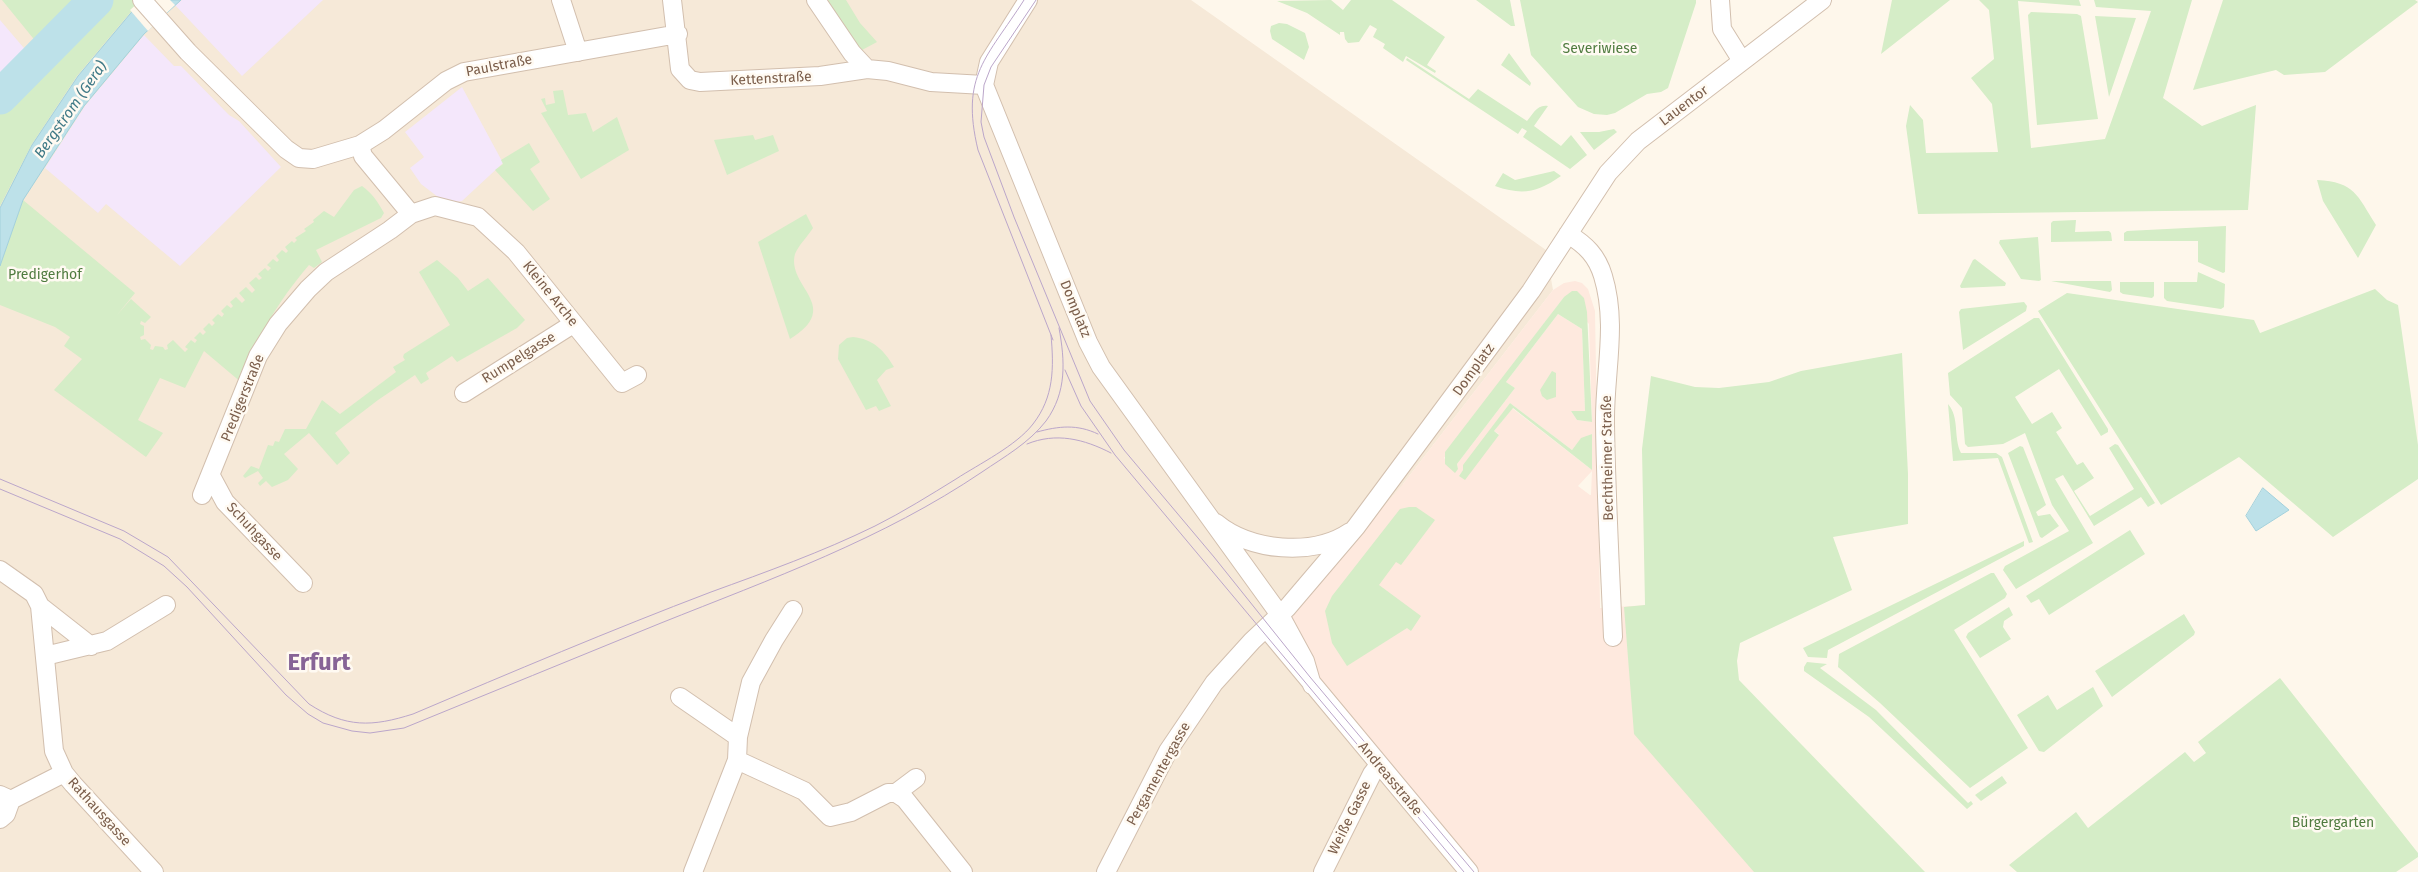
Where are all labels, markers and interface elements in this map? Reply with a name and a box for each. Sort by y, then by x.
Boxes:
park label: Severiwiese [1563,41,1637,57]
street label: Paulstraße [464,51,534,81]
water label: Bergstrom (Gera) [31,58,111,162]
street label: Kettenstraße [730,68,812,90]
street label: Lauentor [1656,82,1712,130]
street label: Kleine Arche [519,258,581,330]
park label: Predigerhof [8,267,82,283]
street label: Domplatz [1056,278,1094,340]
street label: Rumpelgasse [479,329,559,387]
street label: Domplatz [1449,341,1499,399]
street label: Predigerstraße [218,352,268,444]
street label: Bechtheimer Straße [1599,395,1617,521]
street label: Schuhgasse [223,499,285,565]
district label: Erfurt [287,649,351,677]
street label: Pergamentergasse [1124,719,1194,829]
street label: Andreasstraße [1354,739,1426,819]
street label: Rathausgasse [64,774,134,850]
street label: Weiße Gasse [1325,779,1375,857]
park label: Bürgergarten [2292,815,2374,831]

